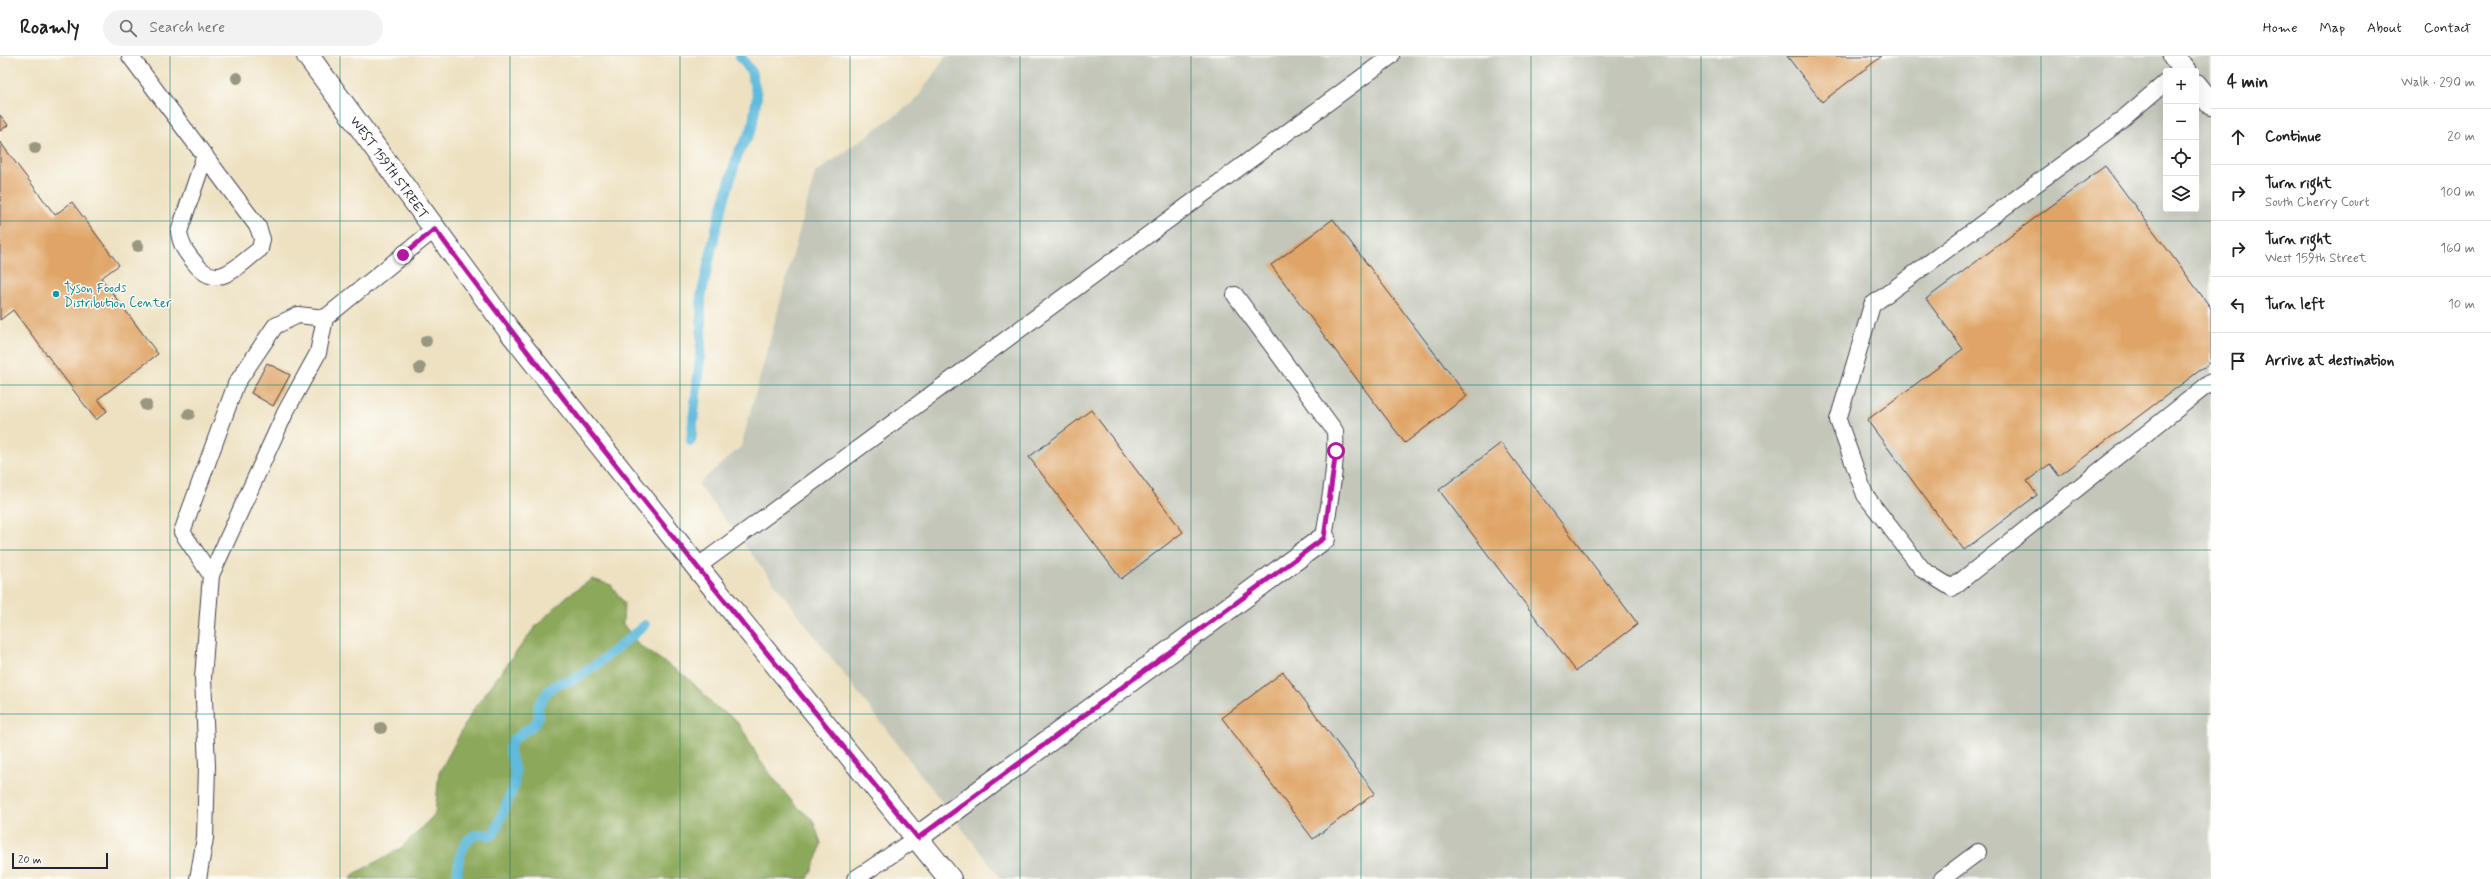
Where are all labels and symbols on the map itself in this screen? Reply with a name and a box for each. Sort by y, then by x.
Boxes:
street label: WEST 159TH STREET [346,113,432,223]
route end [394,246,412,264]
place label: Tyson Foods Distribution Center [64,280,172,312]
marker: Tyson Foods Distribution Center [51,289,61,299]
route start [1327,442,1345,460]
scale bar [12,851,108,870]

